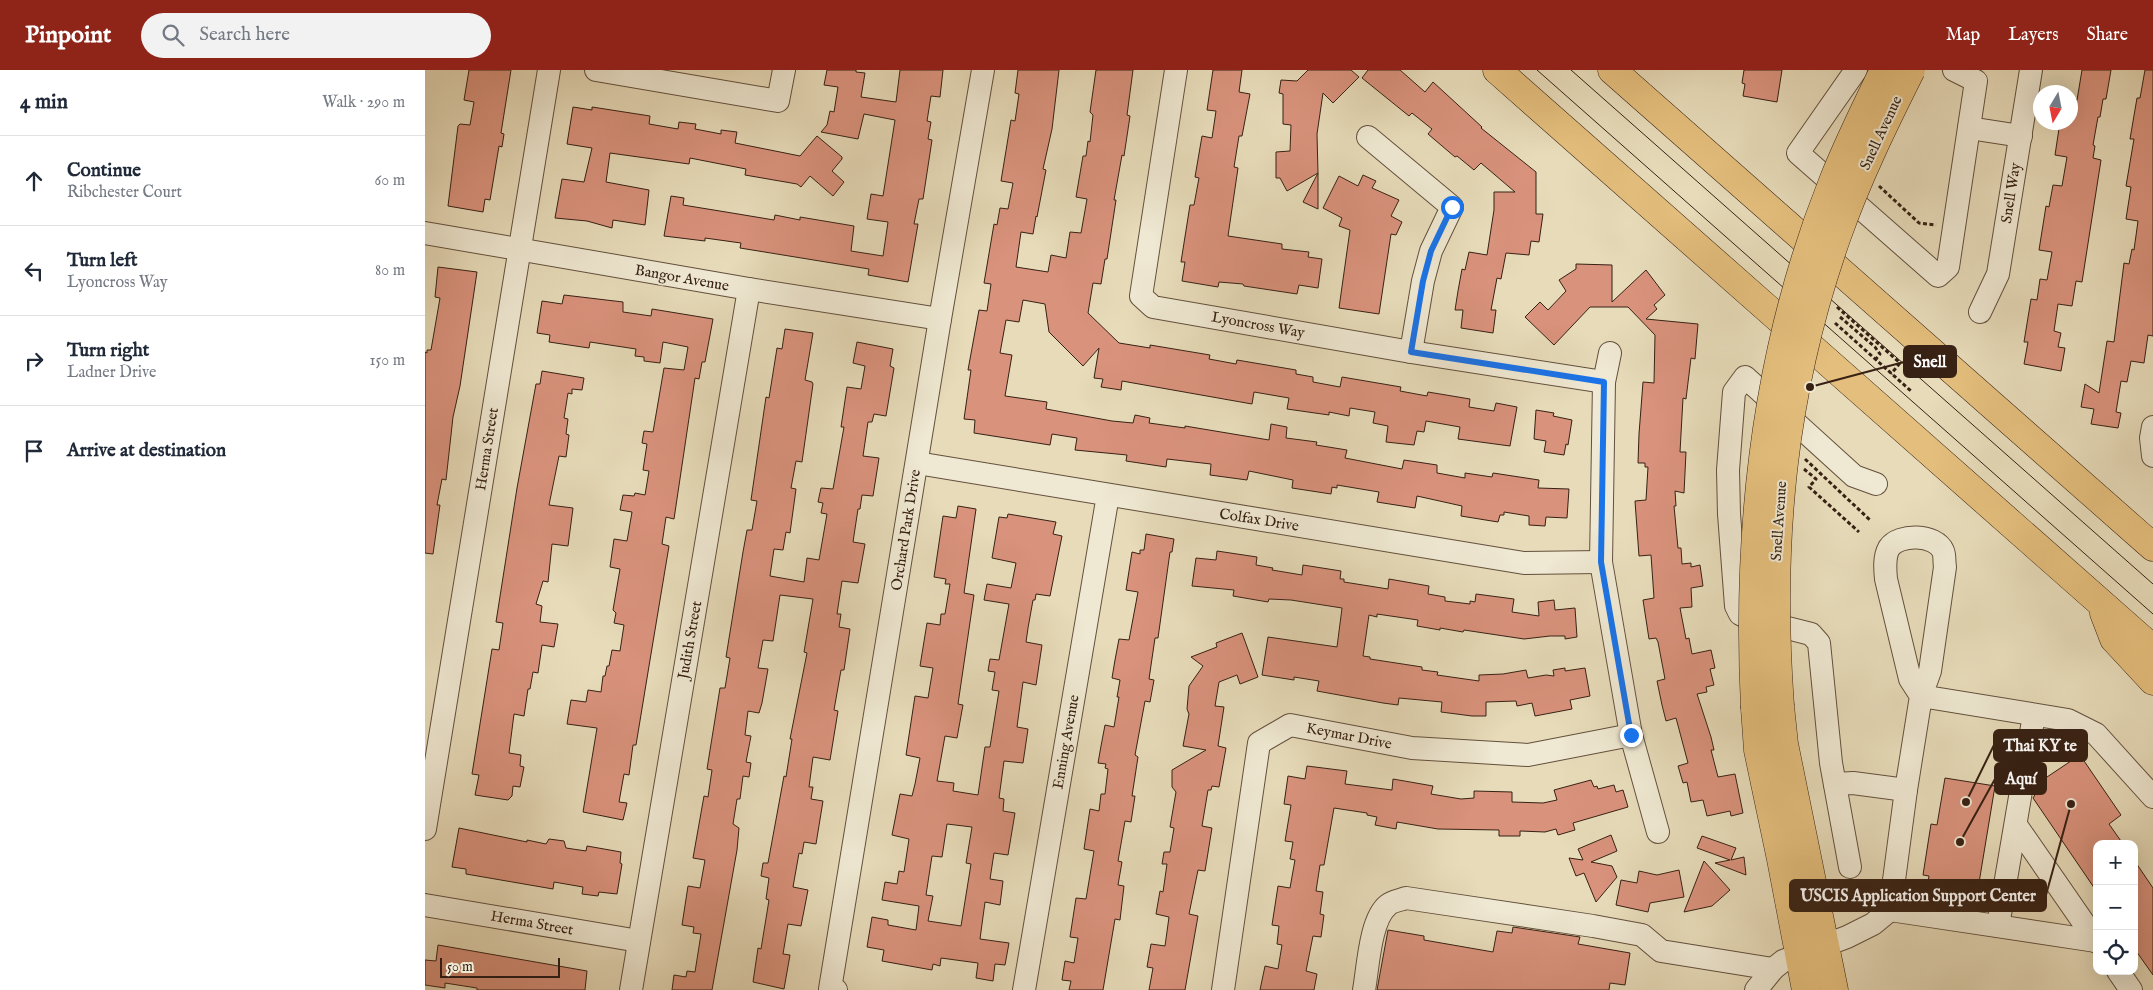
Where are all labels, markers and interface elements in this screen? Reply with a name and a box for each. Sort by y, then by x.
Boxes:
search box [141,13,491,58]
text: Pinpoint [25,20,111,51]
icon: search [159,21,187,49]
text: Search here [199,23,290,47]
text: Map [1946,24,1980,47]
text: Layers [2008,24,2059,47]
text: Share [2087,24,2128,47]
north arrow [2033,85,2078,130]
text: 4 min [20,89,68,116]
text: Walk · 290 m [322,93,405,113]
street label: Snell Avenue [1856,93,1907,173]
text: Continue [67,159,141,183]
street label: Snell Way [1997,161,2025,225]
icon: ahead [20,167,48,195]
text: 60 m [375,171,405,191]
text: Ribchester Court [67,183,182,203]
route start [1441,196,1464,219]
text: Turn left [67,249,138,273]
icon: left [20,257,48,285]
street label: Bangor Avenue [633,260,731,296]
text: 80 m [375,261,405,281]
text: Lyoncross Way [67,273,168,293]
street label: Lyoncross Way [1210,307,1307,343]
text: Turn right [67,339,149,363]
callout: Snell [1904,346,1956,377]
icon: right [20,347,48,375]
text: 150 m [370,351,405,371]
text: Snell [1914,353,1947,373]
text: Ladner Drive [67,363,156,383]
street label: Herma Street [471,406,503,492]
icon: arrive [20,437,48,465]
text: Arrive at destination [67,439,226,463]
street label: Orchard Park Drive [887,468,925,592]
street label: Snell Avenue [1767,480,1791,562]
street label: Colfax Drive [1218,504,1300,536]
street label: Judith Street [673,599,706,683]
street label: Enning Avenue [1048,693,1084,791]
street label: Keymar Drive [1305,718,1394,754]
route end [1620,724,1643,747]
callout: Thai KY te [1994,730,2087,761]
text: Thai KY te [2002,737,2077,757]
callout: Aquí [1995,763,2046,794]
text: Aquí [2004,770,2038,790]
map controls [2093,840,2138,975]
button: + [2093,840,2138,885]
callout: USCIS Application Support Center [1790,880,2046,911]
button: − [2093,885,2138,930]
text: USCIS Application Support Center [1799,887,2036,907]
street label: Herma Street [489,906,575,940]
button: locate [2093,930,2138,975]
scale bar [440,955,560,978]
text: 50 m [447,958,473,976]

